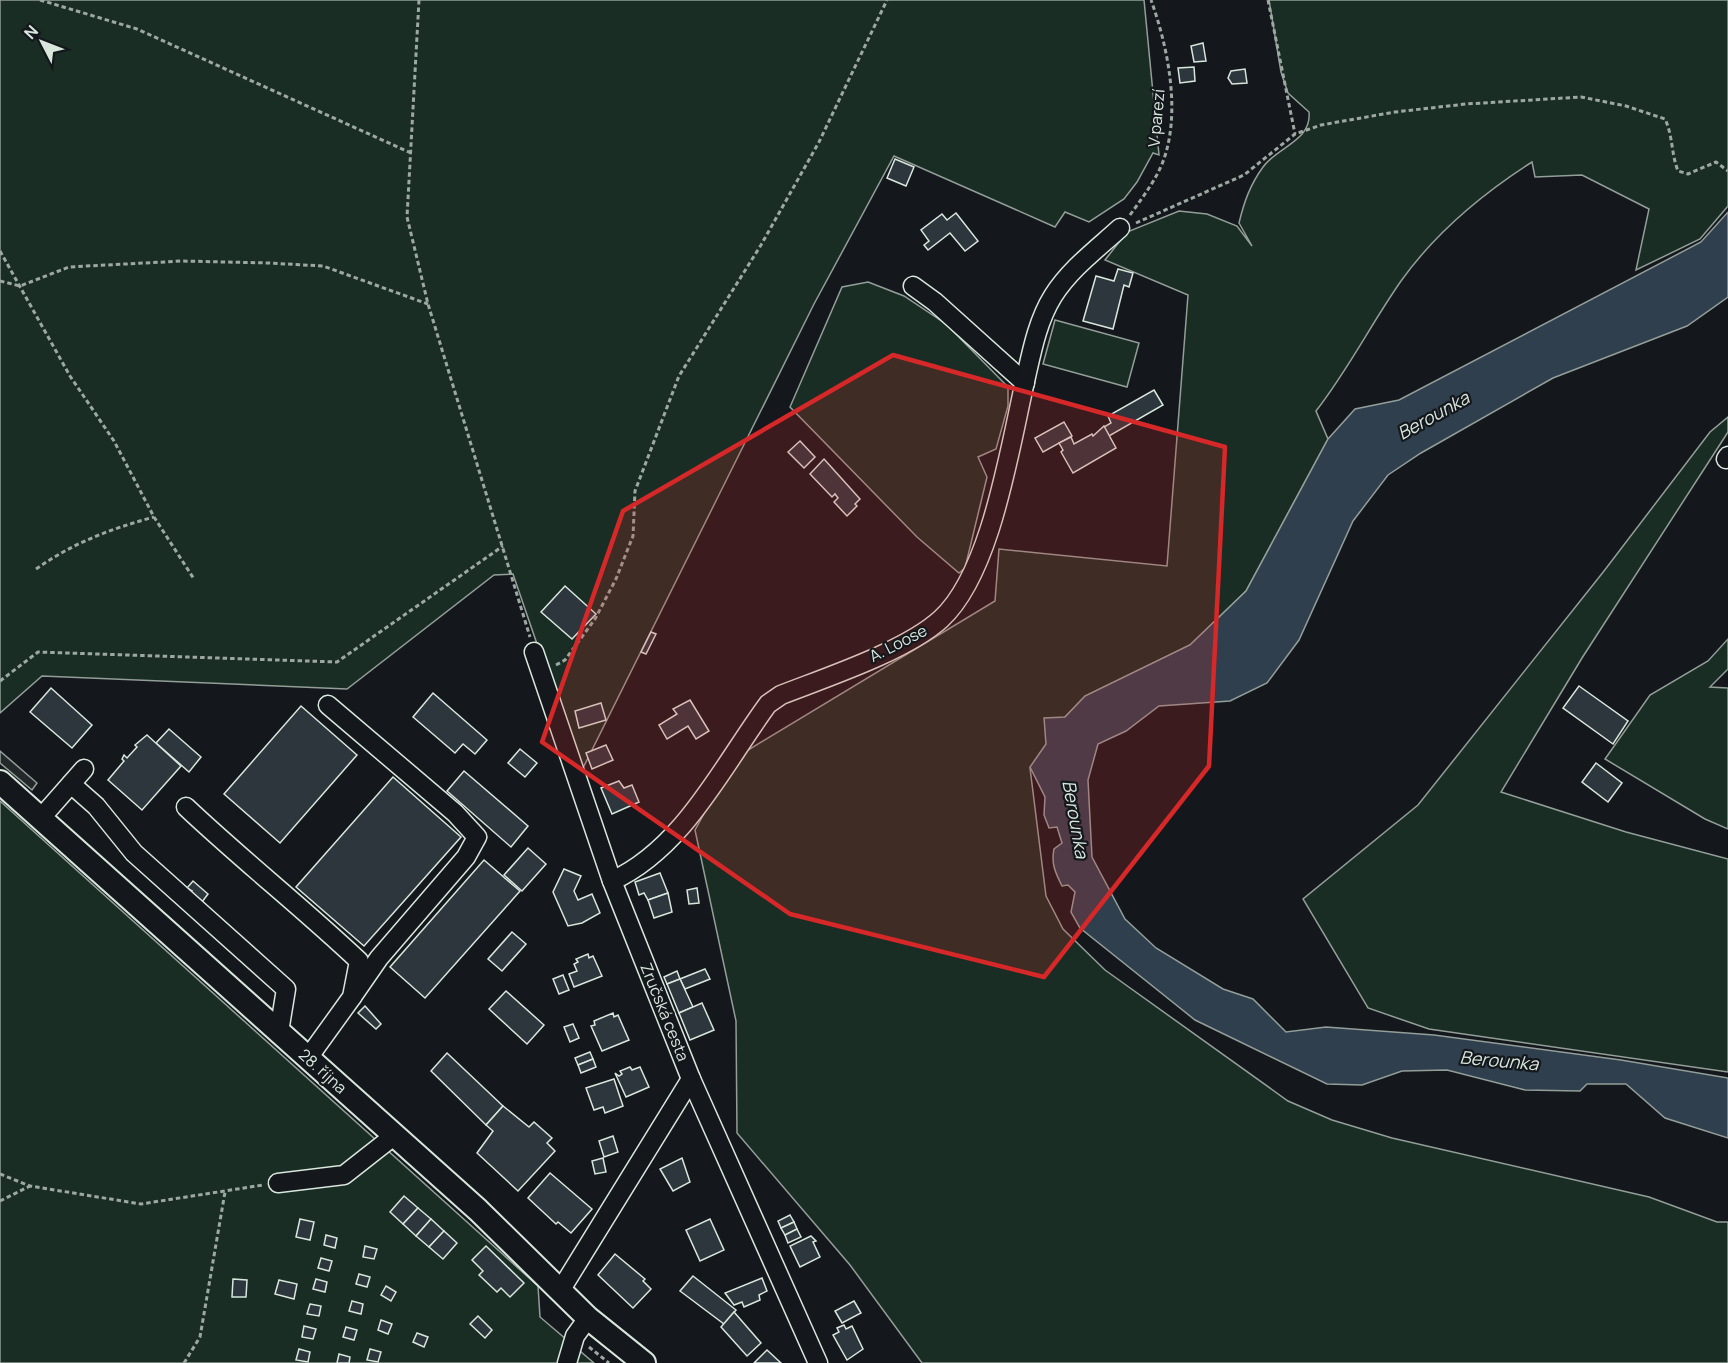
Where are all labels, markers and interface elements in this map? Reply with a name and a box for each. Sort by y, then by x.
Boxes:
north arrow [12,12,72,72]
text: N [19,20,43,44]
street label: V parezí [1142,88,1170,148]
water label: Berounka [1393,385,1474,445]
street label: A. Loose [865,619,931,667]
water label: Berounka [1057,778,1095,861]
street label: Zručská cesta [635,960,695,1064]
street label: 28. října [294,1044,352,1098]
water label: Berounka [1459,1045,1540,1075]

